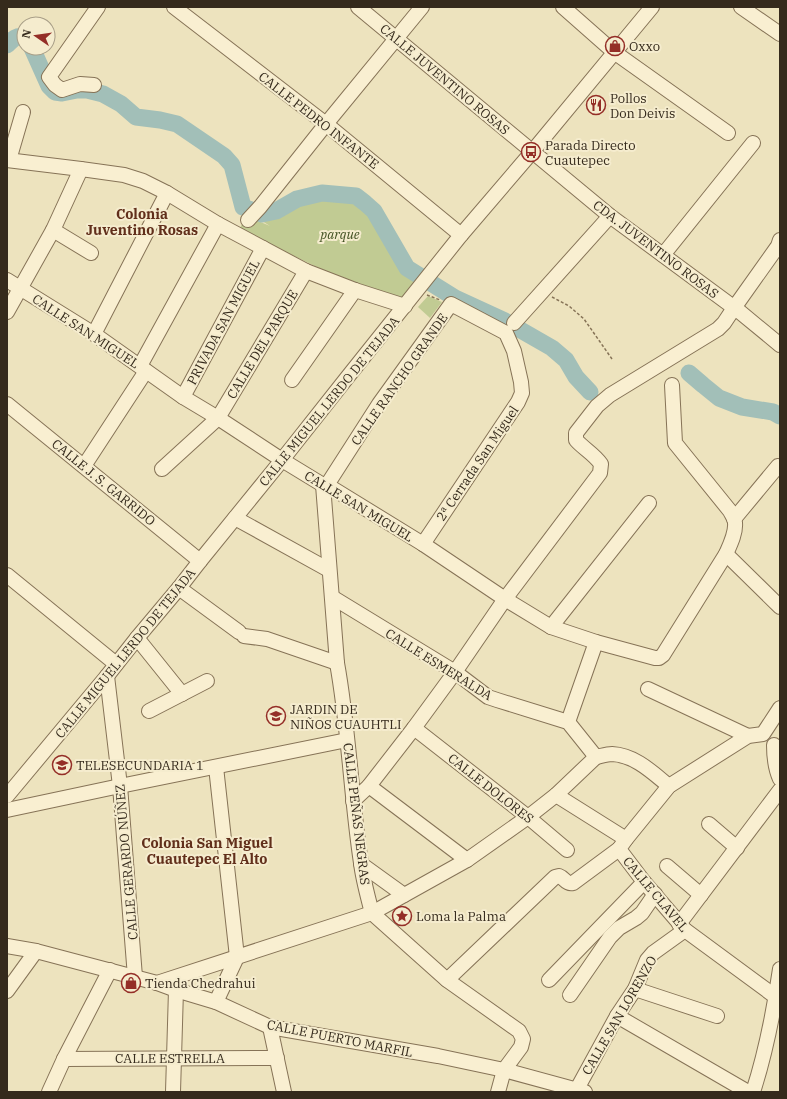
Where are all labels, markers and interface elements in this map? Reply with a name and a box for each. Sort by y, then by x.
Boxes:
north arrow [16,16,56,56]
street label: CALLE JUVENTINO ROSAS [376,20,513,139]
text: N [18,28,34,40]
shop icon: Oxxo [604,35,626,57]
place label: Oxxo [629,38,660,55]
street label: CALLE PEDRO INFANTE [255,68,382,173]
place label: Pollos Don Deivis [610,90,675,122]
restaurant icon: Pollos Don Deivis [585,94,607,116]
place label: Parada Directo Cuautepec [545,137,636,169]
bus stop icon: Parada Directo Cuautepec [520,141,542,163]
street label: CDA. JUVENTINO ROSAS [590,197,722,302]
district label: Colonia Juventino Rosas [86,205,198,239]
park label: parque [318,226,360,243]
street label: PRIVADA SAN MIGUEL [183,256,264,388]
street label: CALLE DEL PARQUE [223,287,302,402]
street label: CALLE SAN MIGUEL [29,290,143,373]
street label: CALLE RANCHO GRANDE [347,310,452,449]
street label: CALLE MIGUEL LERDO DE TEJADA [255,313,403,490]
street label: 2ª Cerrada San Miguel [433,402,522,524]
street label: CALLE J. S. GARRIDO [48,435,159,529]
street label: CALLE SAN MIGUEL [301,467,417,546]
street label: CALLE MIGUEL LERDO DE TEJADA [51,565,199,742]
street label: CALLE ESMERALDA [382,625,495,704]
place label: JARDIN DE NIÑOS CUAUHTLI [290,701,401,733]
school or university icon: JARDIN DE NIÑOS CUAUHTLI [265,705,287,727]
street label: CALLE PEÑAS NEGRAS [339,742,374,886]
street label: CALLE DOLORES [444,750,537,827]
school or university icon: TELESECUNDARIA 1 [51,754,73,776]
place label: TELESECUNDARIA 1 [76,757,204,774]
street label: CALLE GERARDO NÚÑEZ [111,783,142,941]
district label: Colonia San Miguel Cuautepec El Alto [141,834,273,868]
street label: CALLE CLAVEL [619,853,692,936]
place icon: Loma la Palma [391,905,413,927]
place label: Loma la Palma [416,908,506,925]
street label: CALLE SAN LORENZO [578,953,661,1078]
shop icon: Tienda Chedrahui [120,972,142,994]
place label: Tienda Chedrahui [145,975,256,992]
street label: CALLE PUERTO MARFIL [265,1016,415,1061]
street label: CALLE ESTRELLA [115,1050,225,1067]

